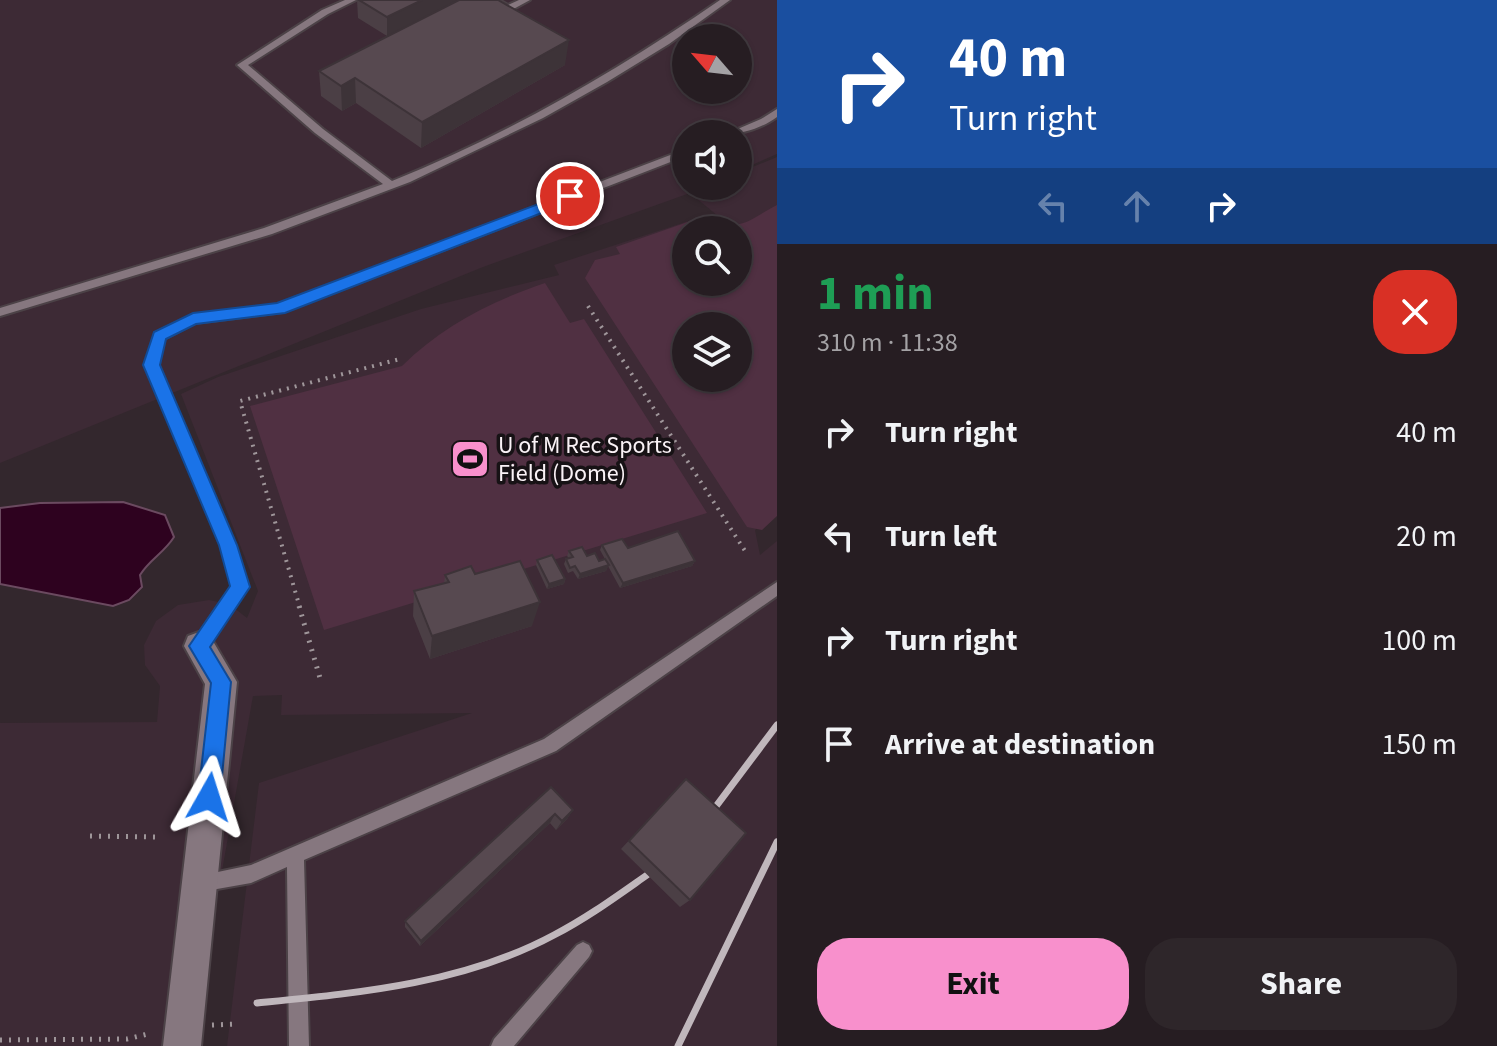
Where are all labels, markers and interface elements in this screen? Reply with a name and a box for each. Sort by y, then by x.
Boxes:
text: 40 m [949,19,1067,98]
north arrow [672,24,752,104]
map controls [672,24,752,392]
icon: right [817,32,921,136]
text: Turn right [949,93,1097,144]
button: sound [672,120,752,200]
pin [536,162,604,230]
icon: arrive [548,174,592,218]
icon: left [1031,184,1075,228]
icon: ahead [1115,184,1159,228]
icon: right [1199,184,1243,228]
button: search [672,216,752,296]
text: 1 min [817,260,934,328]
button: close [1373,270,1457,354]
button: layers [672,312,752,392]
text: 310 m · 11:38 [817,324,958,361]
icon: right [817,410,861,454]
text: Turn right [885,411,1017,454]
text: 40 m [1396,411,1457,454]
place label: U of M Rec Sports Field (Dome) [498,428,672,491]
sports icon: U of M Rec Sports Field (Dome) [449,438,491,480]
icon: left [817,514,861,558]
text: Turn left [885,515,997,558]
text: 20 m [1396,515,1457,558]
icon: right [817,618,861,662]
text: Turn right [885,619,1017,662]
text: 100 m [1381,619,1457,662]
icon: arrive [817,722,861,766]
text: Arrive at destination [885,723,1155,766]
text: 150 m [1381,723,1457,766]
position arrow [167,755,251,839]
button: Exit [817,938,1129,1030]
button: Share [1145,938,1457,1030]

